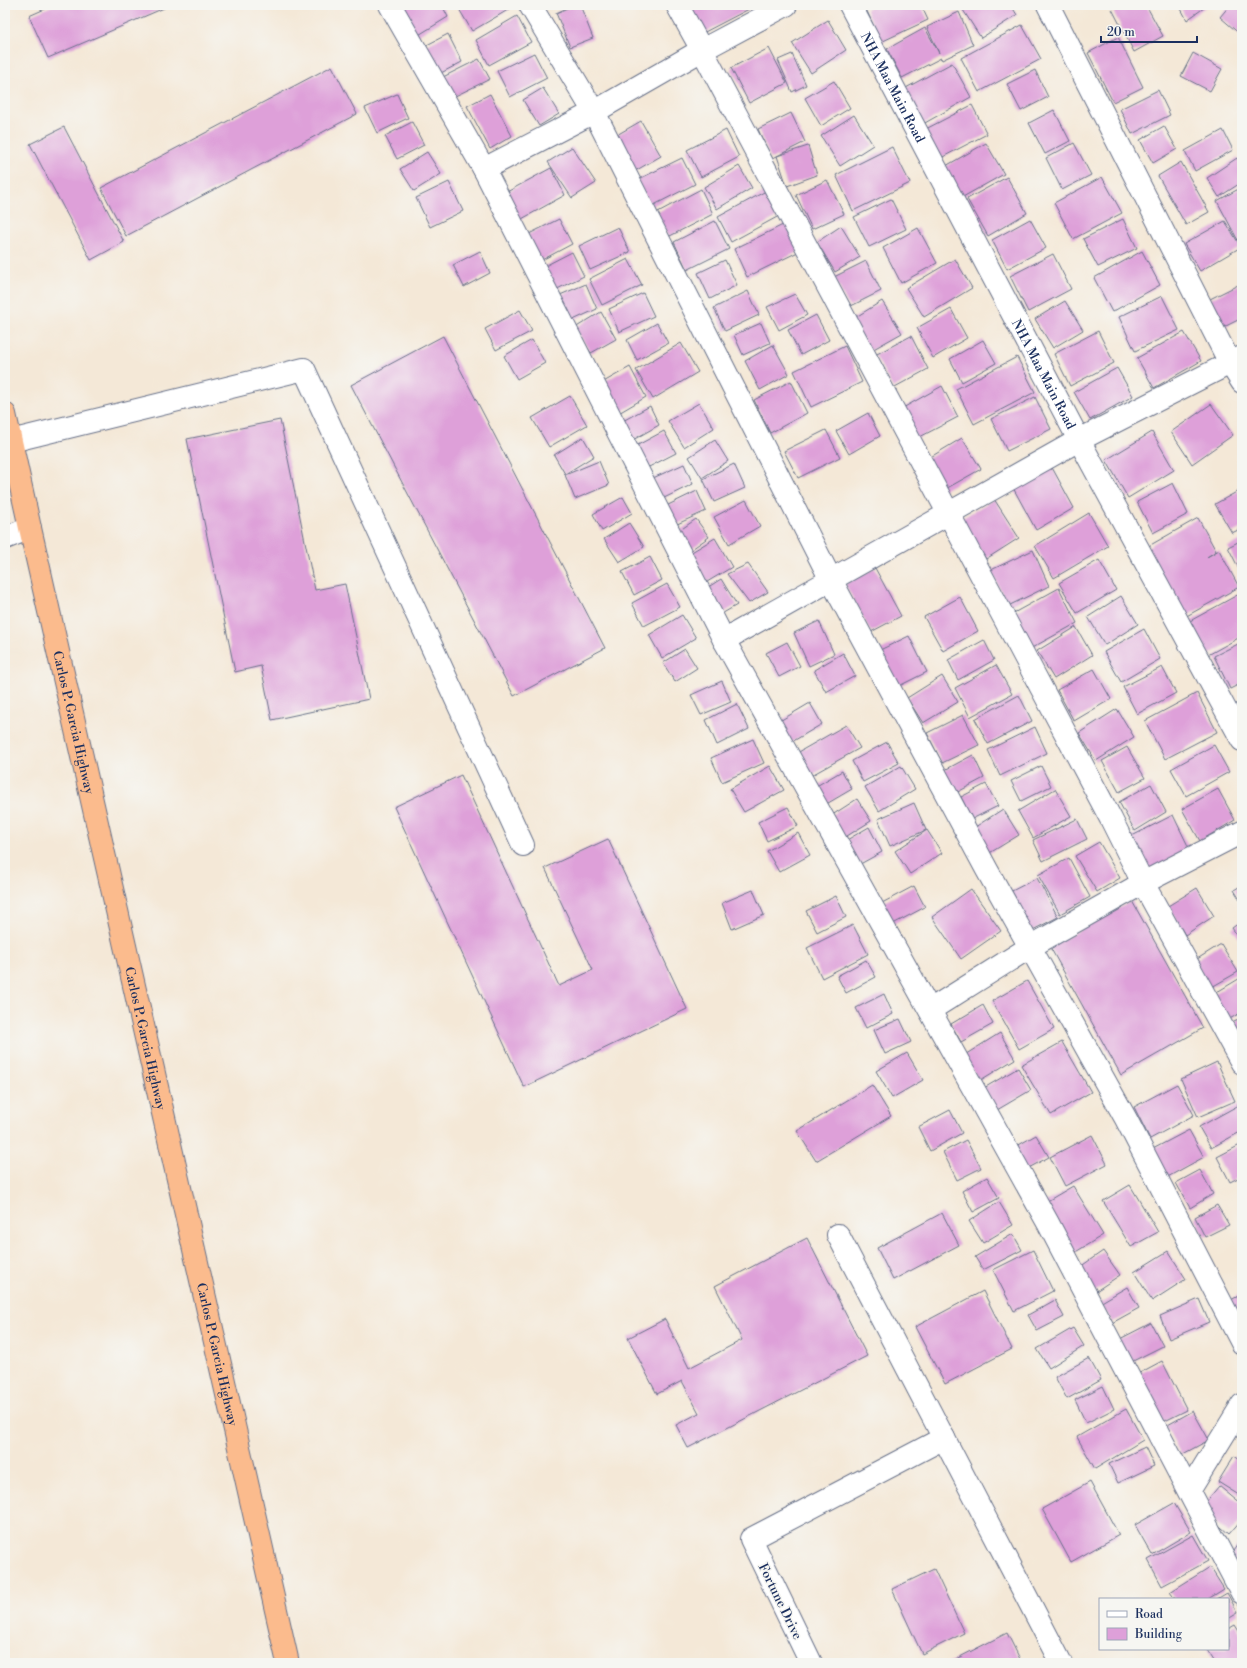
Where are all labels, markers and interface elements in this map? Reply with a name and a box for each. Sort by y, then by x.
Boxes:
scale bar [1101,18,1197,44]
text: 20 m [1107,25,1135,40]
street label: NHA Maa Main Road [857,30,928,146]
street label: NHA Maa Main Road [1008,317,1079,433]
street label: Carlos P. Garcia Highway [49,649,97,796]
street label: Carlos P. Garcia Highway [121,965,169,1112]
street label: Carlos P. Garcia Highway [193,1281,241,1428]
street label: Fortune Drive [755,1561,806,1643]
legend [1099,1598,1229,1650]
text: Road [1135,1607,1163,1622]
text: Building [1134,1627,1183,1642]

